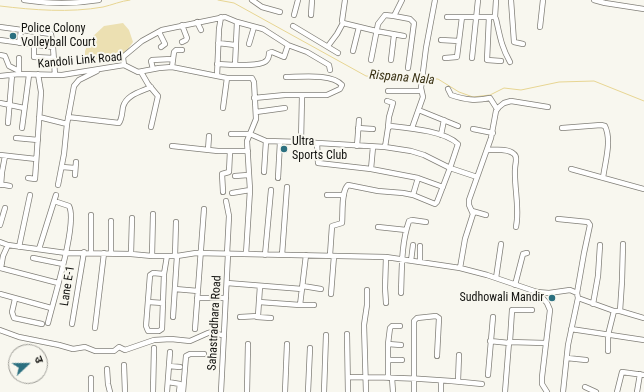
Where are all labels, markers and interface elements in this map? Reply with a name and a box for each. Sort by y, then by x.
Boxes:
place label: Police Colony Volleyball Court [21,22,96,50]
marker: Police Colony Volleyball Court [8,31,18,41]
street label: Kandoli Link Road [37,50,123,72]
water label: Rispana Nala [369,67,435,89]
place label: Ultra Sports Club [292,135,347,163]
marker: Ultra Sports Club [279,144,289,154]
street label: Lane E-1 [58,265,78,307]
street label: Sahastradhara Road [205,275,225,371]
place label: Sudhowali Mandir [459,291,544,305]
marker: Sudhowali Mandir [547,293,557,303]
north arrow [8,344,48,384]
text: उ [31,354,46,365]

